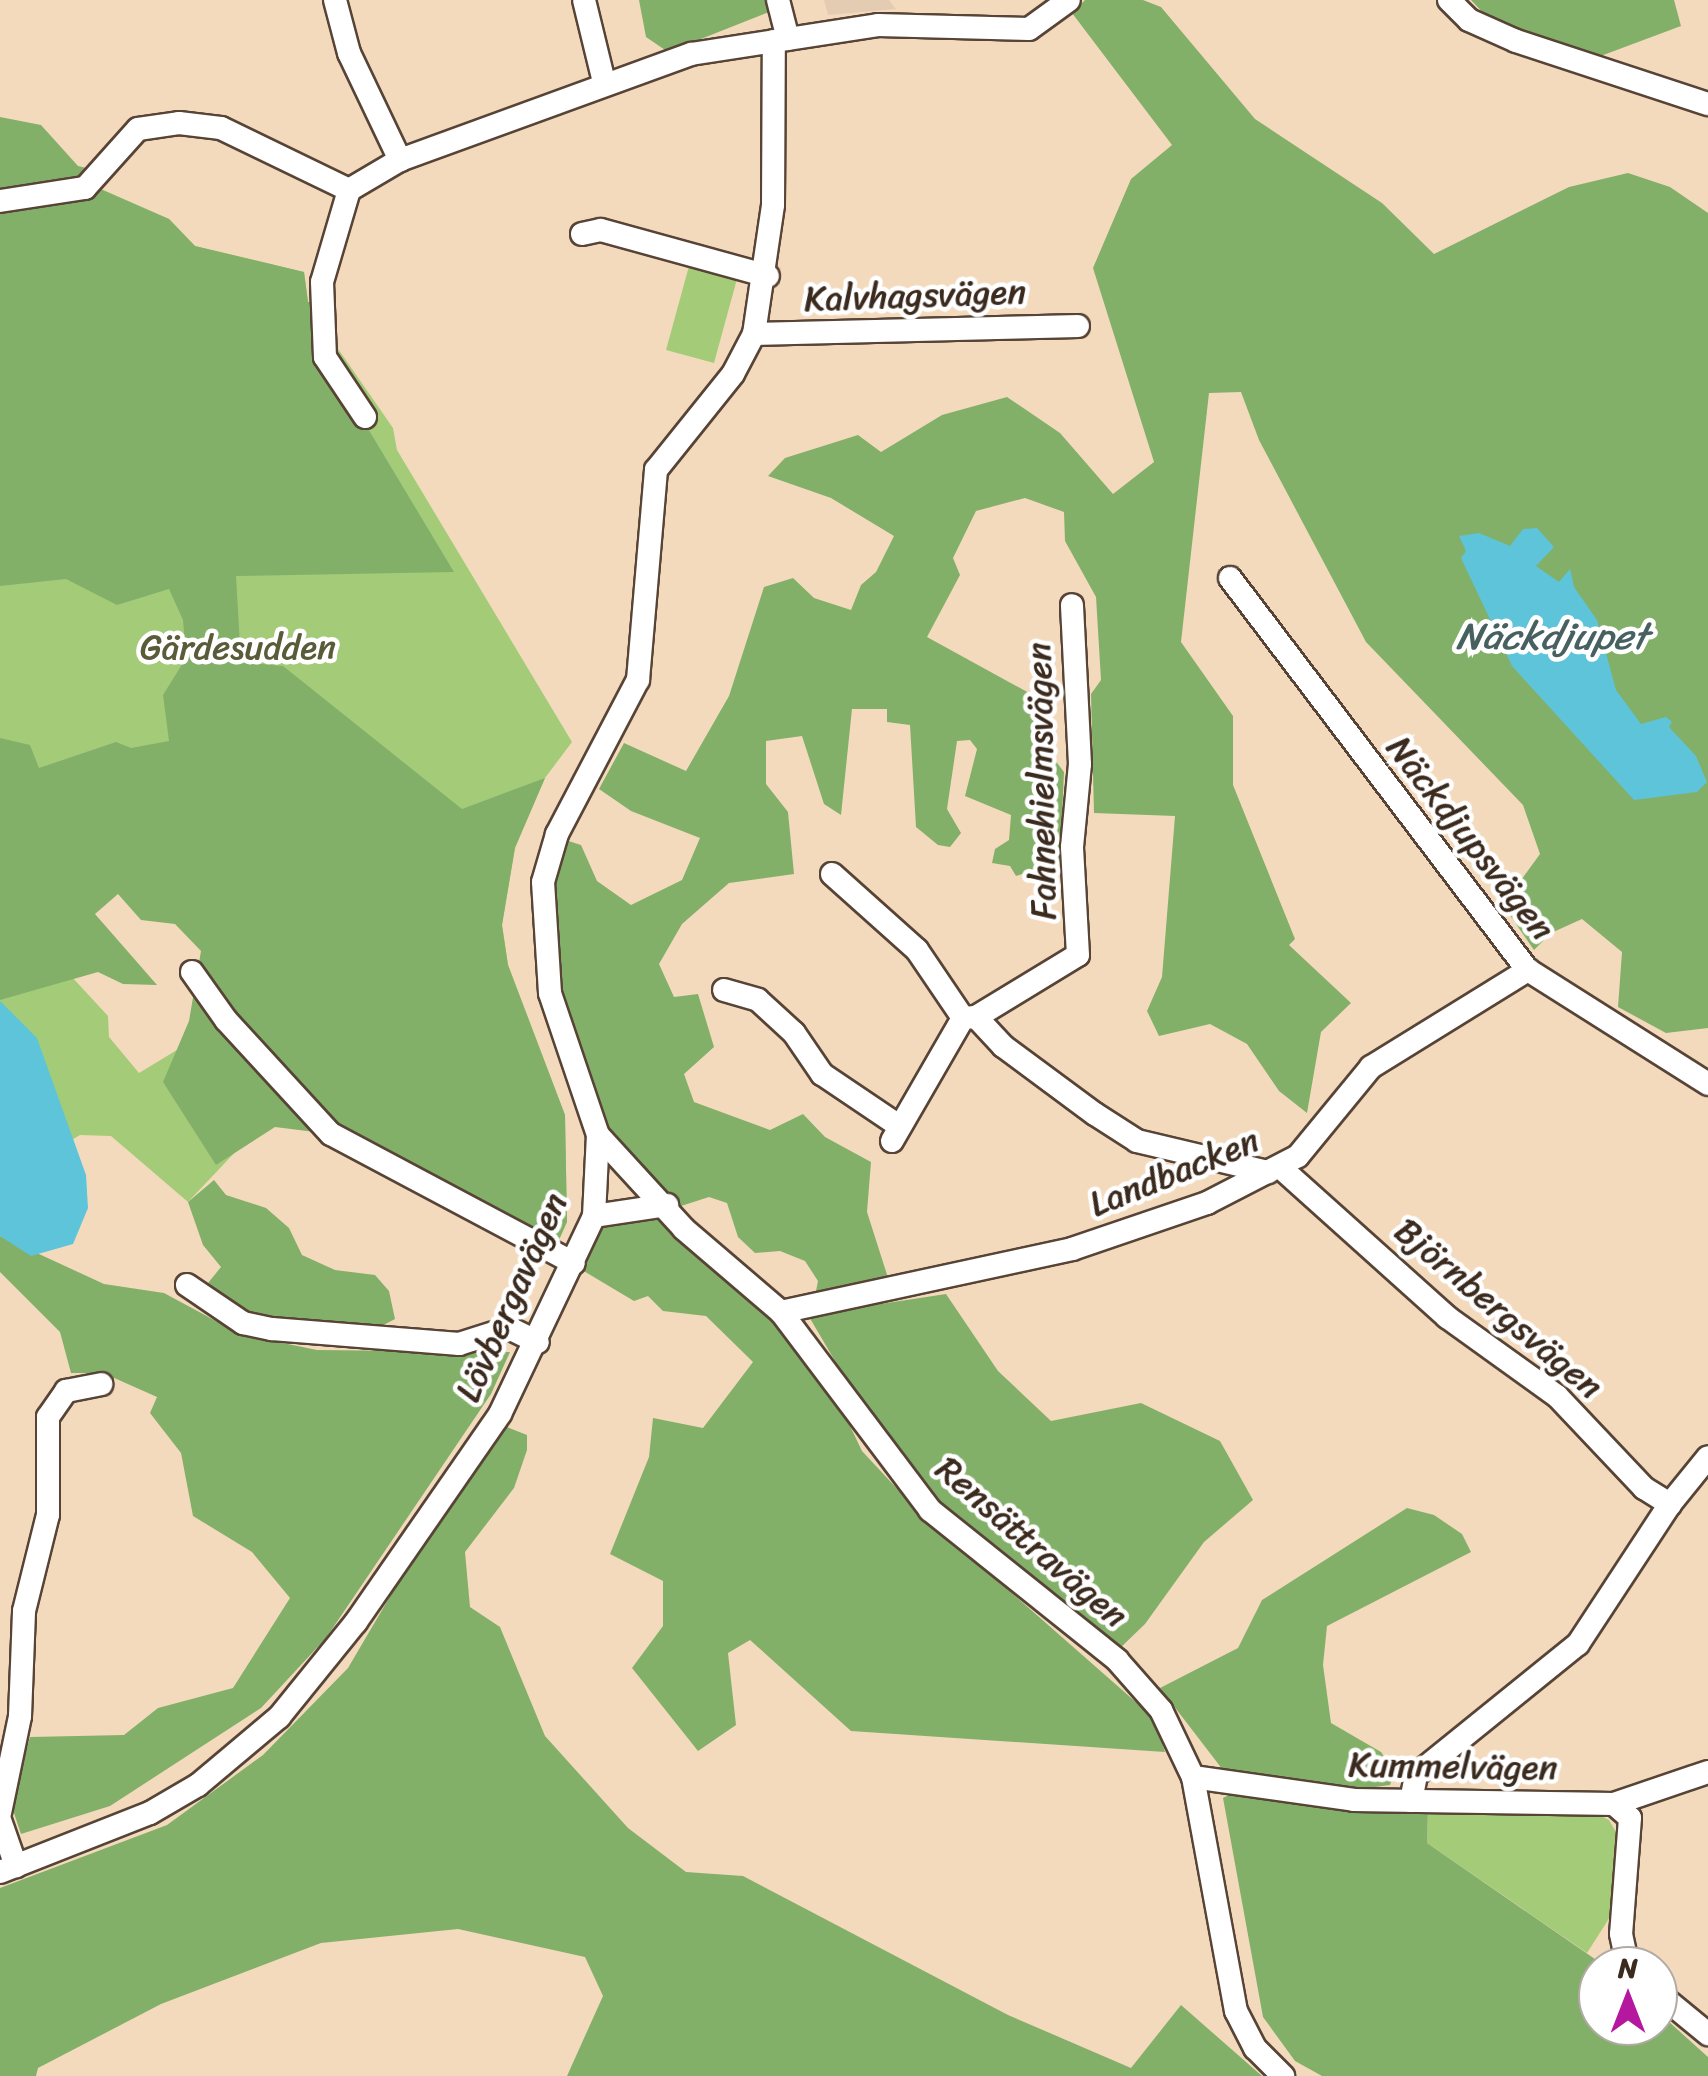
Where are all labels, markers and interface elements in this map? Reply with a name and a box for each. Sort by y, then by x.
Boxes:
street label: Kalvhagsvägen [803,270,1027,320]
water label: Näckdjupet [1456,614,1648,660]
park label: Gärdesudden [140,626,336,668]
street label: Fahnehielmsvägen [1018,642,1064,920]
street label: Näckdjupsvägen [1378,727,1564,949]
street label: Landbacken [1083,1119,1265,1225]
street label: Lövbergavägen [446,1186,576,1408]
street label: Björnbergsvägen [1387,1209,1611,1407]
street label: Rensättravägen [928,1447,1136,1637]
street label: Kummelvägen [1348,1743,1558,1789]
text: N [1618,1943,1638,1992]
north arrow [1578,1946,1678,2046]

